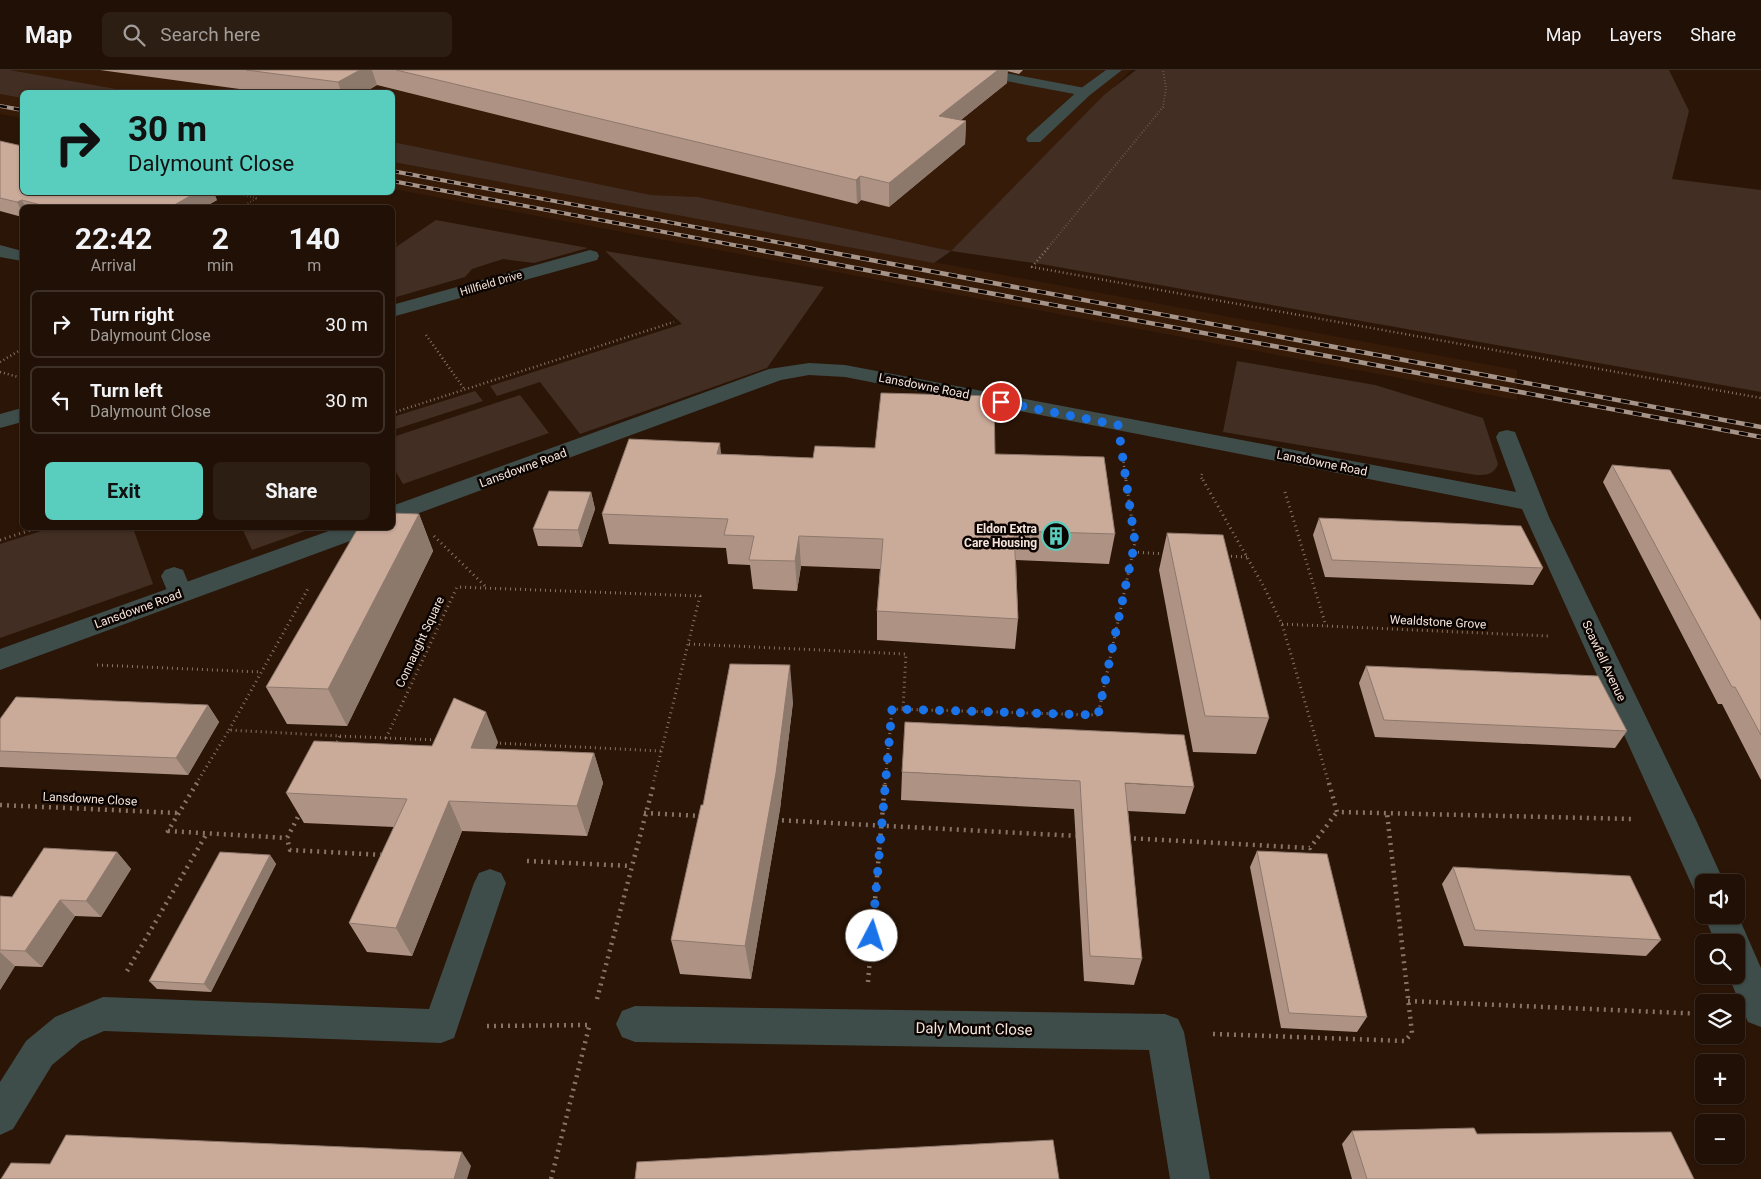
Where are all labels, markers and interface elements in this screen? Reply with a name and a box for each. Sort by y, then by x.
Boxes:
search box [102,12,452,57]
text: Map [25,21,72,49]
icon: search [120,21,148,49]
text: Search here [160,23,260,46]
text: Map [1546,24,1581,45]
text: Layers [1609,24,1662,45]
text: Share [1690,24,1736,45]
text: 30 m [128,109,207,150]
icon: right [45,110,110,175]
text: Dalymount Close [128,151,294,176]
text: 22:42 [75,221,152,256]
text: 2 [212,221,229,256]
text: 140 [289,221,340,256]
text: Arrival [91,256,136,275]
text: min [207,256,234,275]
text: m [307,256,321,275]
street label: Hillfield Drive [459,268,524,299]
text: Turn right [90,303,174,326]
icon: right [47,310,75,338]
text: 30 m [325,313,368,336]
text: Dalymount Close [90,326,211,345]
street label: Lansdowne Road [878,370,970,402]
text: Turn left [90,379,163,402]
pin [980,381,1022,423]
icon: left [47,386,75,414]
icon: arrive [987,388,1015,416]
text: 30 m [325,389,368,412]
text: Dalymount Close [90,402,211,421]
street label: Lansdowne Road [477,446,569,490]
street label: Lansdowne Road [1276,447,1368,479]
button: Exit [45,462,203,520]
button: Share [213,462,370,520]
building icon: Eldon Extra Care Housing [1041,521,1071,551]
place label: Eldon Extra Care Housing [964,522,1038,550]
street label: Lansdowne Road [92,587,184,631]
street label: Connaught Square [393,594,447,690]
street label: Wealdstone Grove [1389,612,1487,632]
street label: Scawfell Avenue [1579,618,1629,704]
street label: Lansdowne Close [42,790,138,808]
map controls [1695,874,1745,1164]
button: sound [1695,874,1745,924]
position arrow [845,909,897,961]
button: search [1695,934,1745,984]
button: layers [1695,994,1745,1044]
street label: Daly Mount Close [915,1019,1033,1039]
button: + [1695,1054,1745,1104]
button: − [1695,1114,1745,1164]

